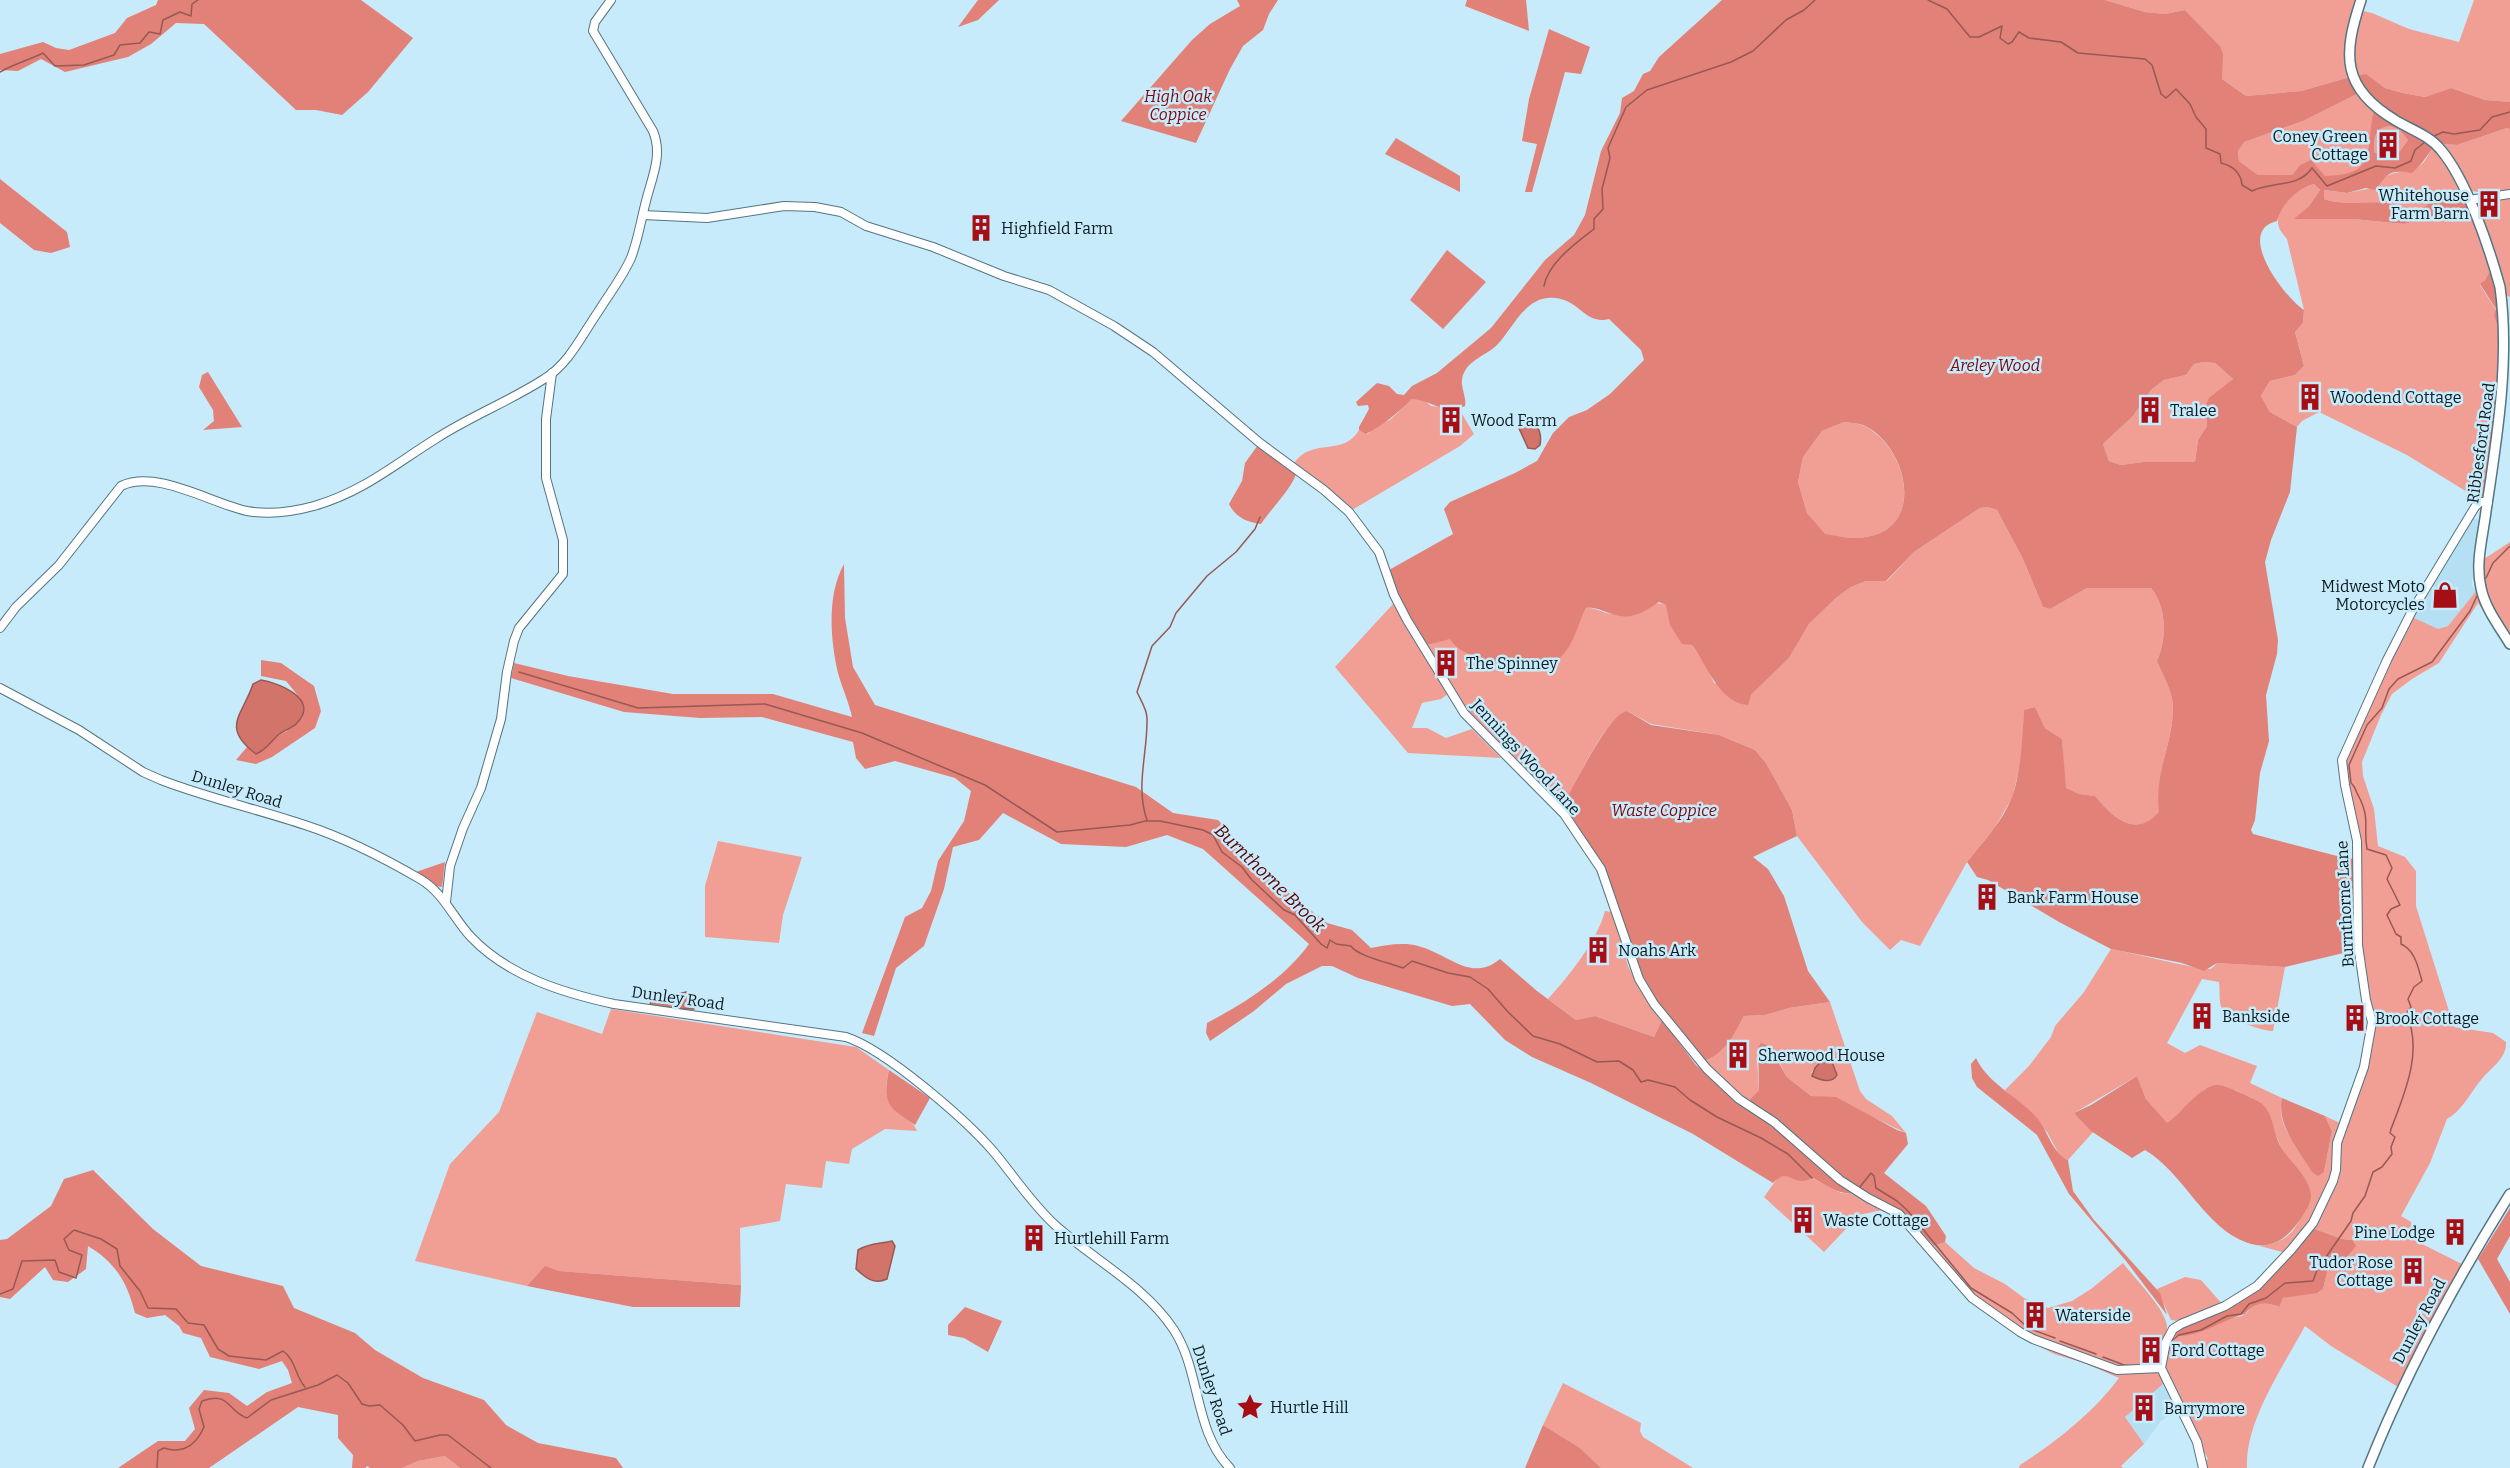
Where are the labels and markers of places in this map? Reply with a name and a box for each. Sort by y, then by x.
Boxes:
place label: Coney Green Cottage [2273,127,2368,164]
building icon: Coney Green Cottage [2373,130,2403,160]
place label: Whitehouse Farm Barn [2378,186,2469,223]
building icon: Whitehouse Farm Barn [2474,189,2504,219]
building icon: Highfield Farm [966,213,996,243]
place label: Highfield Farm [1001,219,1113,238]
building icon: Woodend Cottage [2295,382,2325,412]
place label: Woodend Cottage [2330,388,2461,407]
building icon: Tralee [2135,395,2165,425]
place label: Tralee [2170,401,2216,420]
building icon: Wood Farm [1436,405,1466,435]
place label: Wood Farm [1471,411,1557,430]
place label: Midwest Moto Motorcycles [2321,577,2425,614]
shop icon: Midwest Moto Motorcycles [2430,580,2460,610]
building icon: The Spinney [1431,648,1461,678]
place label: The Spinney [1466,654,1558,673]
building icon: Bank Farm House [1972,882,2002,912]
place label: Bank Farm House [2007,888,2139,907]
building icon: Noahs Ark [1583,935,1613,965]
place label: Noahs Ark [1618,941,1696,960]
building icon: Bankside [2187,1001,2217,1031]
building icon: Brook Cottage [2340,1003,2370,1033]
place label: Bankside [2222,1007,2290,1026]
place label: Brook Cottage [2375,1009,2479,1028]
building icon: Sherwood House [1723,1040,1753,1070]
place label: Sherwood House [1758,1046,1885,1065]
building icon: Waste Cottage [1788,1205,1818,1235]
place label: Waste Cottage [1823,1211,1929,1230]
building icon: Pine Lodge [2440,1217,2470,1247]
building icon: Hurtlehill Farm [1019,1223,1049,1253]
place label: Pine Lodge [2354,1223,2435,1242]
place label: Hurtlehill Farm [1054,1229,1169,1248]
place label: Tudor Rose Cottage [2309,1253,2393,1290]
building icon: Tudor Rose Cottage [2398,1256,2428,1286]
building icon: Waterside [2020,1300,2050,1330]
place label: Waterside [2055,1306,2131,1325]
building icon: Ford Cottage [2136,1335,2166,1365]
place label: Ford Cottage [2171,1341,2265,1360]
place icon: Hurtle Hill [1235,1392,1265,1422]
building icon: Barrymore [2129,1393,2159,1423]
place label: Hurtle Hill [1270,1398,1349,1417]
place label: Barrymore [2164,1399,2245,1418]

